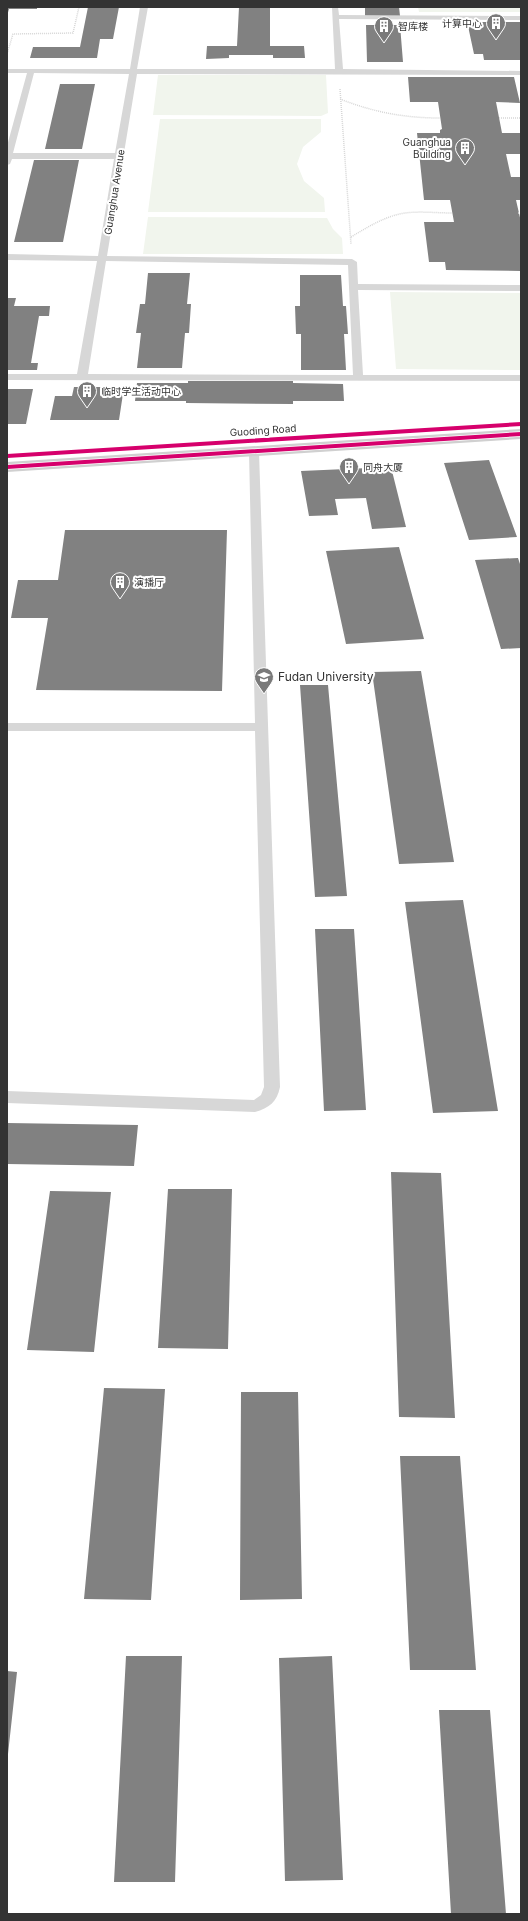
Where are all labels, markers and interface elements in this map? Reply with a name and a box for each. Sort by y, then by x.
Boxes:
building icon: 计算中心 [485,12,507,40]
building icon: 智库楼 [373,15,395,43]
place label: 计算中心 [442,17,482,29]
place label: 智库楼 [398,20,428,32]
place label: Guanghua Building [403,136,451,160]
building icon: Guanghua Building [454,137,476,165]
street label: Guanghua Avenue [101,148,127,236]
building icon: 临时学生活动中心 [76,380,98,408]
place label: 临时学生活动中心 [101,385,181,397]
street label: Guoding Road [229,422,297,438]
building icon: 同舟大厦 [338,456,360,484]
place label: 同舟大厦 [363,461,403,473]
building icon: 演播厅 [109,571,131,599]
place label: 演播厅 [134,576,164,588]
school or university icon: Fudan University [253,666,275,694]
place label: Fudan University [278,669,374,684]

